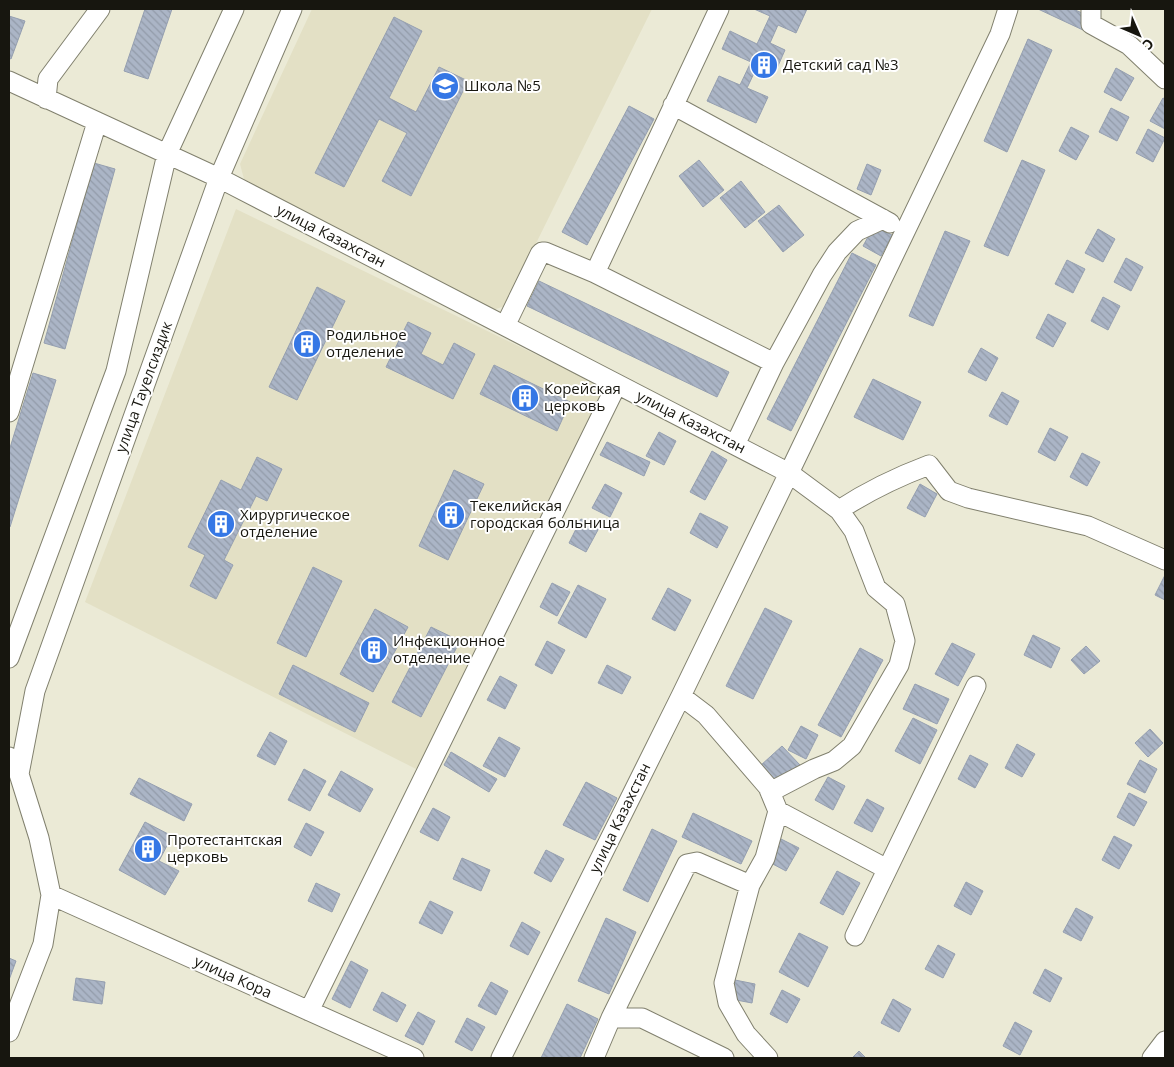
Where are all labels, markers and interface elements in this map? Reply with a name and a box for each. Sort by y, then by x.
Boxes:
north arrow [1114,10,1164,60]
text: С [1139,35,1158,54]
building icon: Детский сад №3 [749,50,779,80]
place label: Детский сад №3 [783,54,899,74]
school or university icon: Школа №5 [430,71,460,101]
place label: Школа №5 [464,75,541,95]
street label: улица Казахстан [273,199,390,271]
street label: улица Тауелсиздик [110,318,176,455]
place label: Родильное отделение [326,324,407,361]
building icon: Родильное отделение [292,329,322,359]
place label: Корейская церковь [544,378,621,415]
building icon: Корейская церковь [510,383,540,413]
street label: улица Казахстан [633,385,750,457]
place label: Текелийская городская больница [470,495,620,532]
building icon: Текелийская городская больница [436,500,466,530]
place label: Хирургическое отделение [240,504,350,541]
building icon: Хирургическое отделение [206,509,236,539]
place label: Инфекционное отделение [393,630,505,667]
building icon: Инфекционное отделение [359,635,389,665]
street label: улица Казахстан [584,759,654,876]
place label: Протестантская церковь [167,829,282,866]
building icon: Протестантская церковь [133,834,163,864]
street label: улица Кора [191,950,275,1002]

